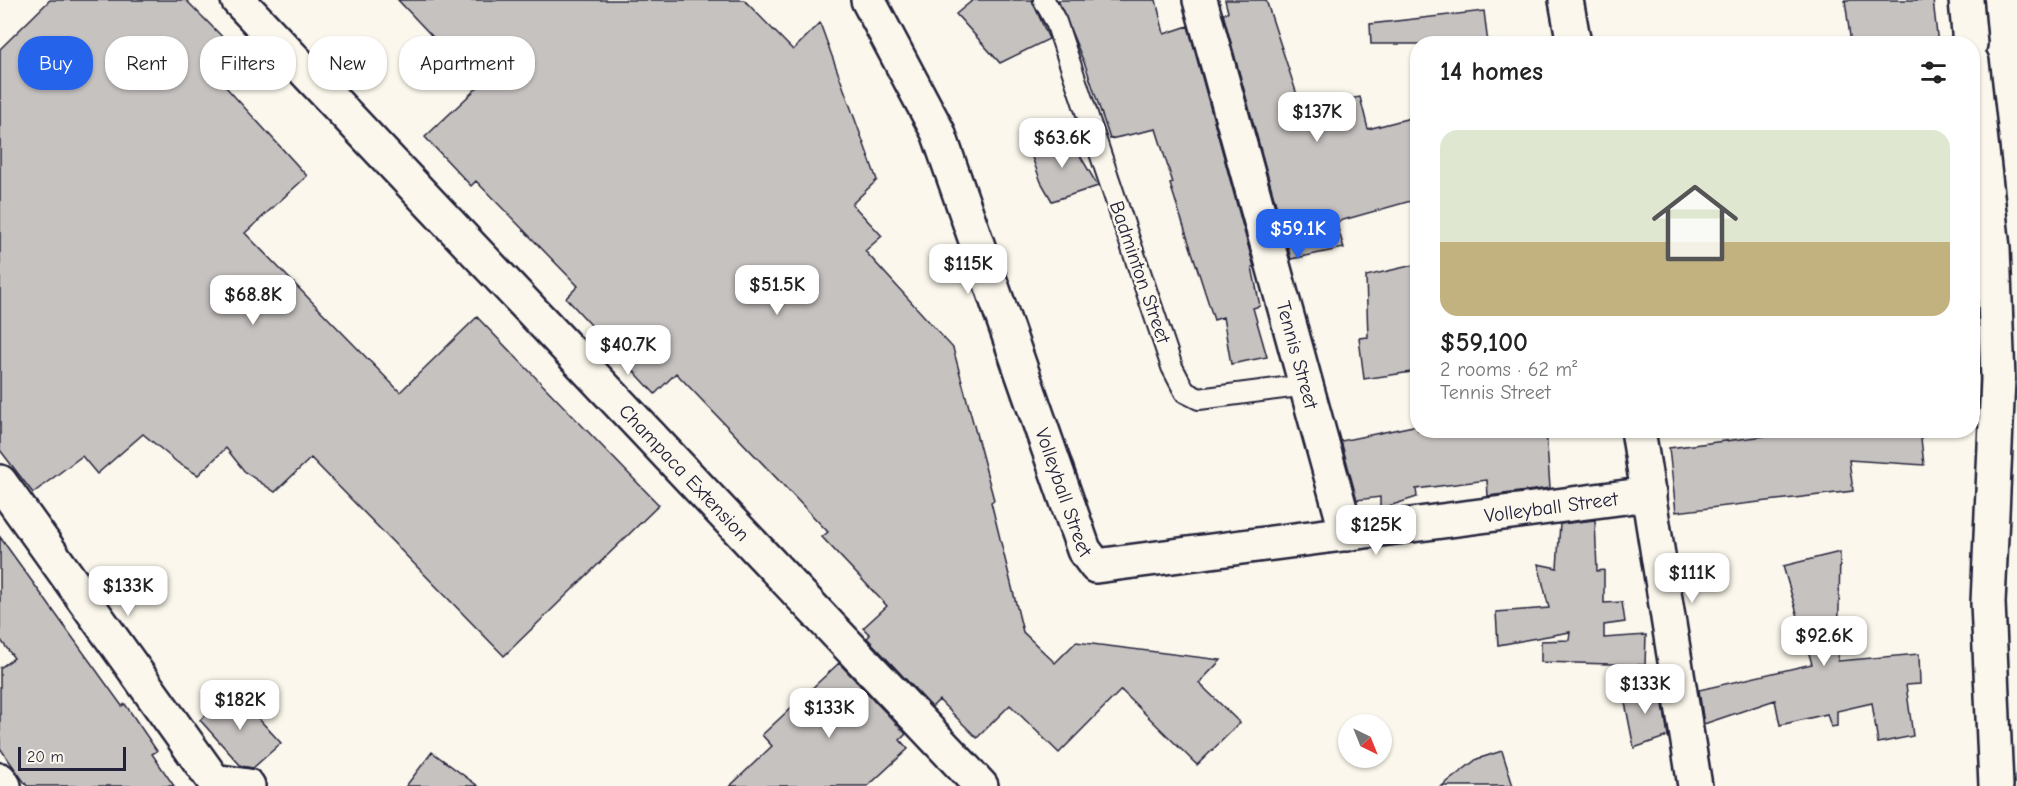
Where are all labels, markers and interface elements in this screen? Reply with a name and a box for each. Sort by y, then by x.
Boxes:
chip: Buy [18,36,93,90]
chip: Rent [105,36,188,90]
chip: Filters [200,36,296,90]
chip: New [308,36,387,90]
chip: Apartment [399,36,535,90]
icon: filters [1917,56,1950,89]
text: 14 homes [1440,57,1543,87]
pin: $137K [1275,92,1359,143]
text: $137K [1292,100,1342,123]
pin: $63.6K [1013,118,1111,169]
text: $63.6K [1033,126,1091,149]
icon: home [1641,169,1749,277]
street label: Badminton Street [1105,198,1176,347]
pin: $59.1K [1249,209,1347,260]
text: $59.1K [1270,217,1326,240]
pin: $115K [926,244,1010,295]
text: $115K [943,252,993,275]
pin: $51.5K [728,265,826,316]
text: $51.5K [749,273,805,296]
pin: $68.8K [204,275,302,326]
text: $68.8K [224,283,282,306]
street label: Tennis Street [1272,298,1324,412]
pin: $40.7K [579,325,677,376]
text: $59,100 [1440,328,1528,358]
text: $40.7K [600,333,656,356]
text: 2 rooms · 62 m² [1440,358,1577,381]
text: Tennis Street [1440,381,1551,404]
street label: Champaca Extension [614,399,755,546]
street label: Volleyball Street [1031,425,1098,563]
street label: Volleyball Street [1483,487,1620,527]
pin: $125K [1334,505,1418,556]
text: $125K [1350,513,1402,536]
pin: $111K [1650,553,1734,604]
text: $111K [1669,561,1715,584]
pin: $133K [86,566,170,617]
text: $133K [103,574,153,597]
pin: $92.6K [1775,616,1873,667]
text: $92.6K [1795,624,1853,647]
pin: $133K [1603,664,1687,715]
text: $133K [1620,672,1670,695]
pin: $182K [198,680,282,731]
text: $182K [214,688,266,711]
pin: $133K [787,688,871,739]
text: $133K [804,696,854,719]
north arrow [1338,714,1392,768]
map controls [1338,714,1392,768]
scale bar [18,744,126,772]
text: 20 m [27,748,64,766]

